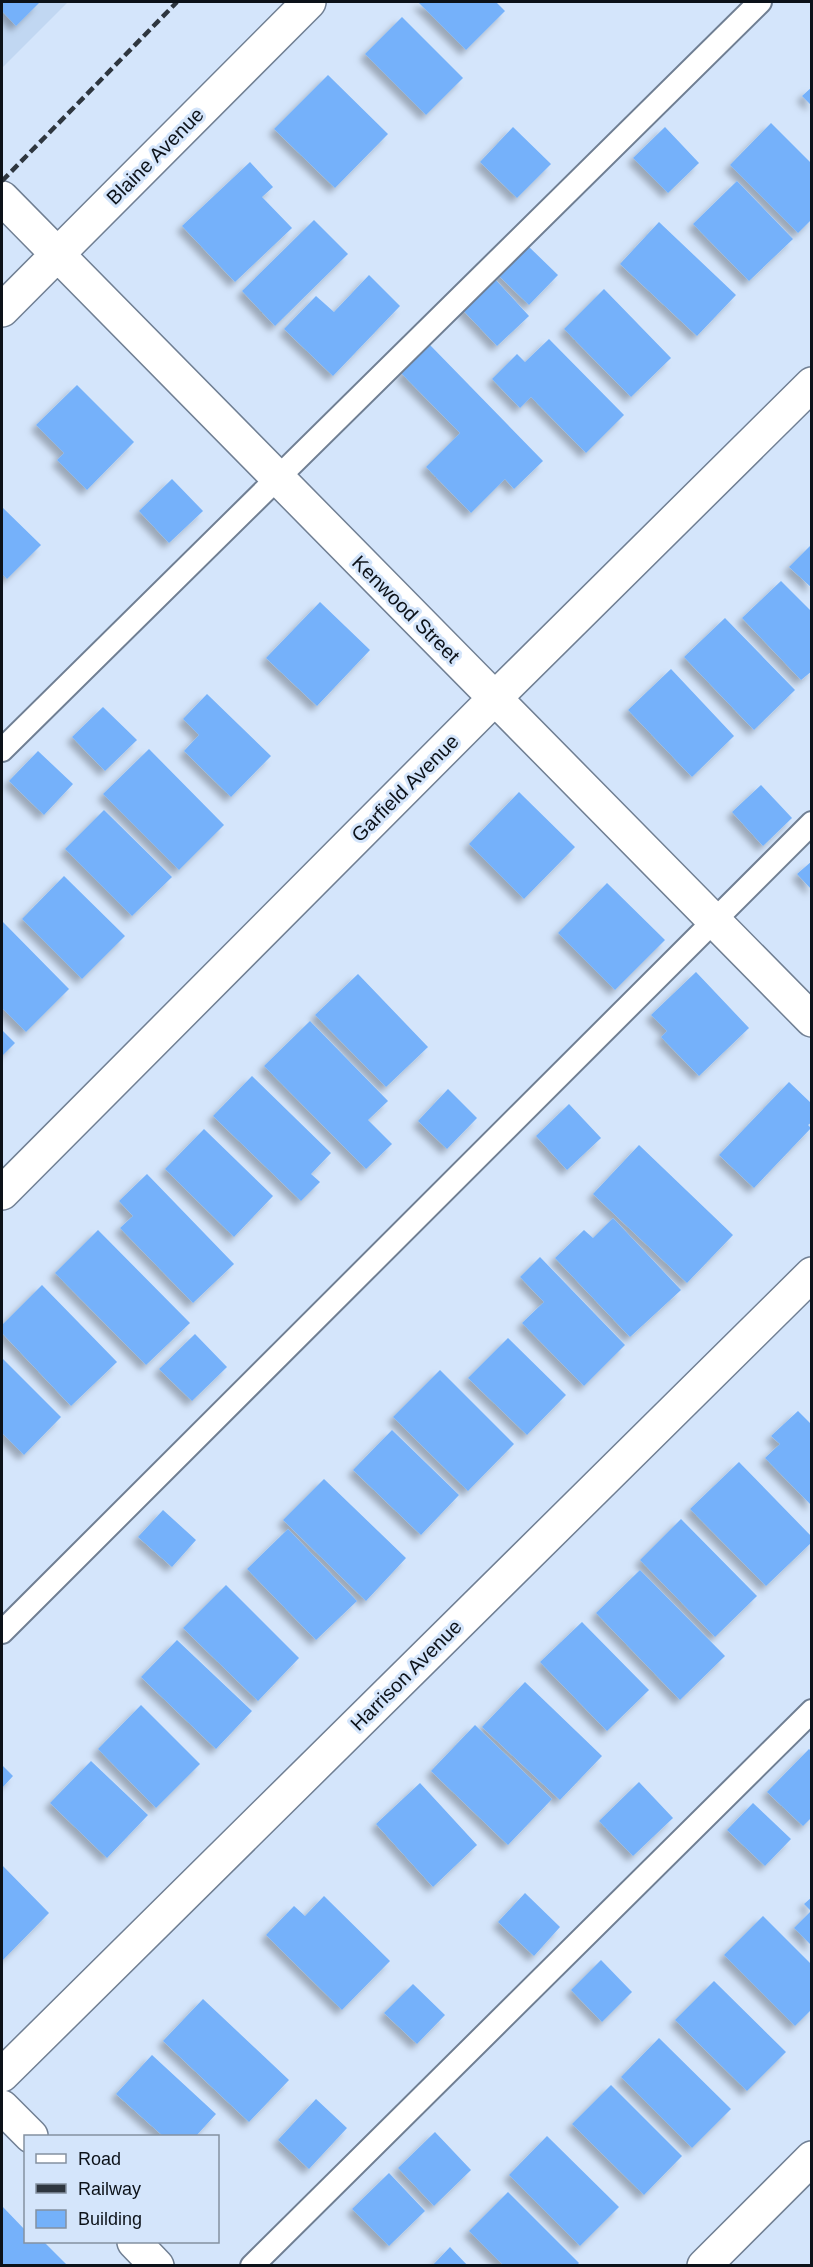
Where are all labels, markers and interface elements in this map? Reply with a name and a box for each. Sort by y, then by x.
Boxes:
street label: Blaine Avenue [102,103,208,209]
street label: Kenwood Street [348,551,464,667]
street label: Garfield Avenue [347,730,463,846]
street label: Harrison Avenue [346,1615,466,1735]
legend [24,2135,219,2243]
text: Road [78,2149,121,2169]
text: Railway [78,2179,141,2199]
text: Building [78,2209,142,2229]

